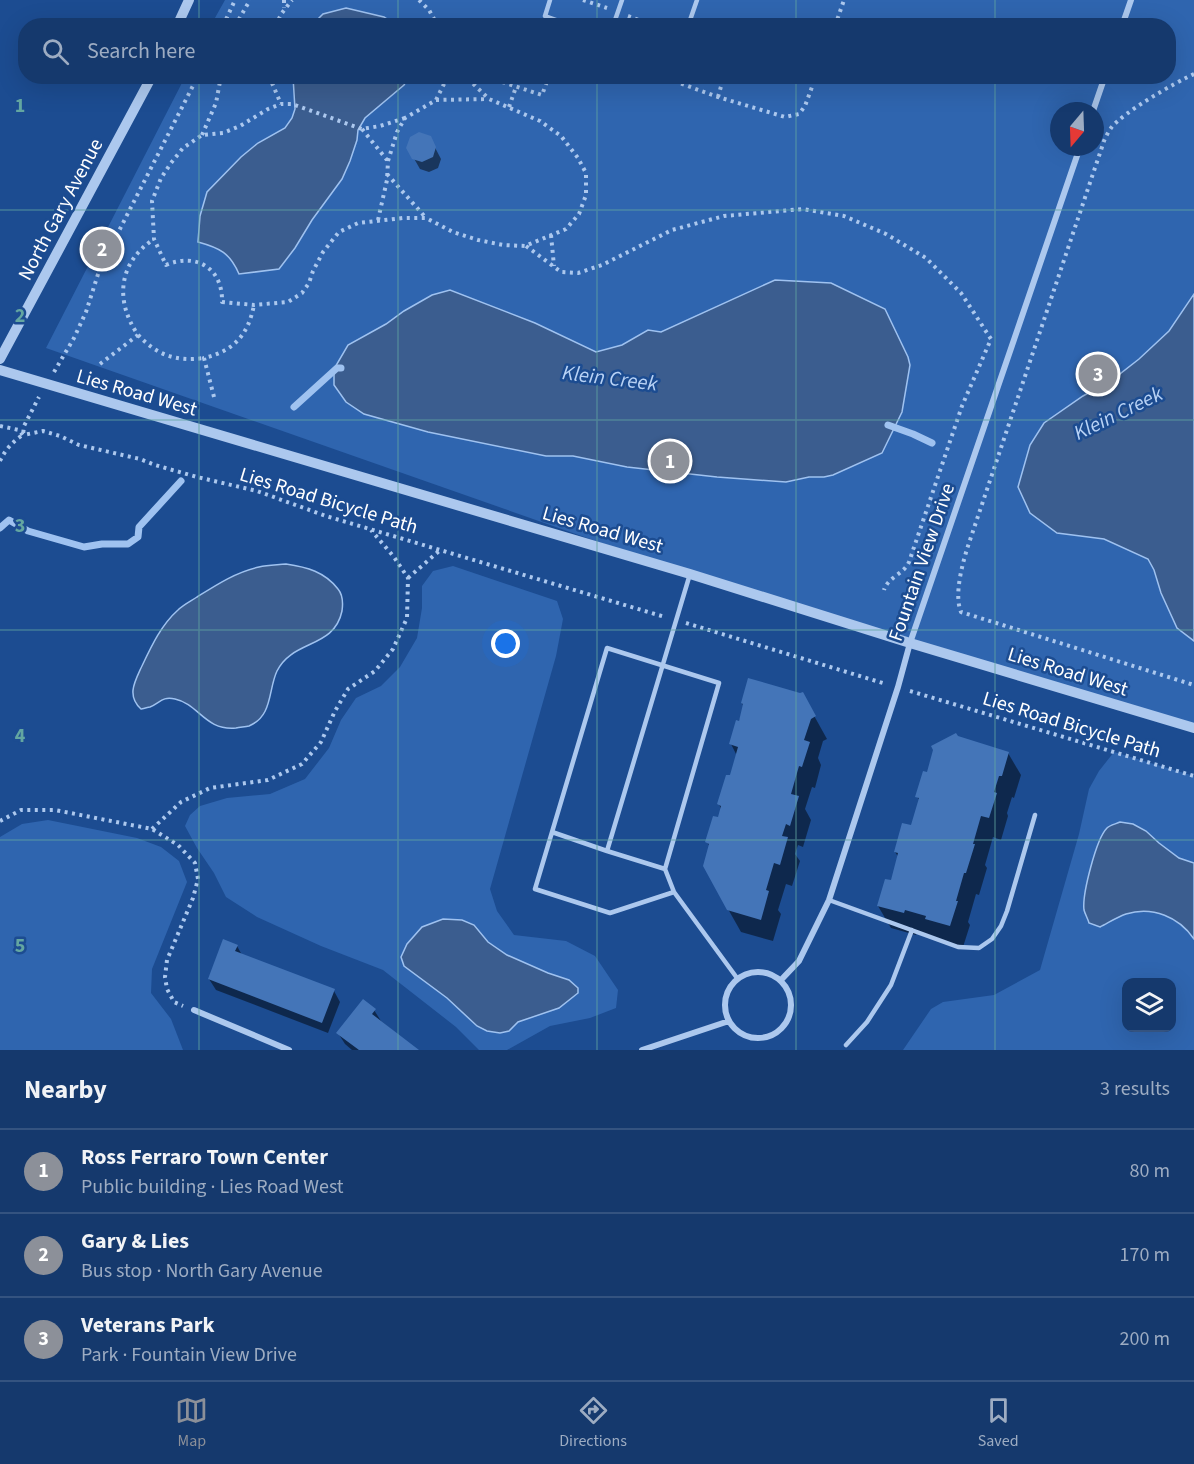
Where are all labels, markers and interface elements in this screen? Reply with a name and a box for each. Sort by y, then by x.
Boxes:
search box [18,18,1176,84]
icon: search [39,35,72,68]
text: Search here [87,35,195,67]
text: 1 [15,92,25,120]
north arrow [1050,102,1104,156]
street label: North Gary Avenue [12,133,110,285]
pin: 2 [82,226,122,272]
text: 2 [15,302,25,330]
pin: 3 [1078,352,1118,397]
water label: Klein Creek [561,357,660,399]
street label: Lies Road West [73,362,201,424]
water label: Klein Creek [1068,378,1169,447]
pin: 1 [650,438,690,484]
street label: Lies Road Bicycle Path [236,461,421,541]
street label: Fountain View Drive [882,479,962,645]
street label: Lies Road West [539,499,667,561]
text: 3 [15,512,25,540]
your location [491,629,520,658]
street label: Lies Road West [1004,640,1131,704]
street label: Lies Road Bicycle Path [979,685,1164,765]
text: 4 [15,722,26,750]
text: 5 [15,932,25,960]
map controls [1122,978,1176,1032]
button: layers [1122,978,1176,1032]
text: Nearby [24,1071,107,1108]
text: 3 results [1100,1075,1170,1103]
text: Ross Ferraro Town Center [81,1141,328,1173]
text: 1 [38,1157,49,1185]
text: 80 m [1130,1157,1170,1185]
text: Public building · Lies Road West [81,1173,344,1201]
text: Gary & Lies [81,1225,189,1257]
text: 2 [38,1241,49,1269]
text: 170 m [1120,1241,1170,1269]
text: Bus stop · North Gary Avenue [81,1257,323,1285]
text: Veterans Park [81,1309,215,1341]
text: 3 [38,1325,49,1353]
text: 200 m [1120,1325,1170,1353]
text: Park · Fountain View Drive [81,1341,297,1369]
tab: Map [175,1394,208,1452]
tab: Directions [559,1394,627,1452]
tab: Saved [978,1394,1019,1452]

